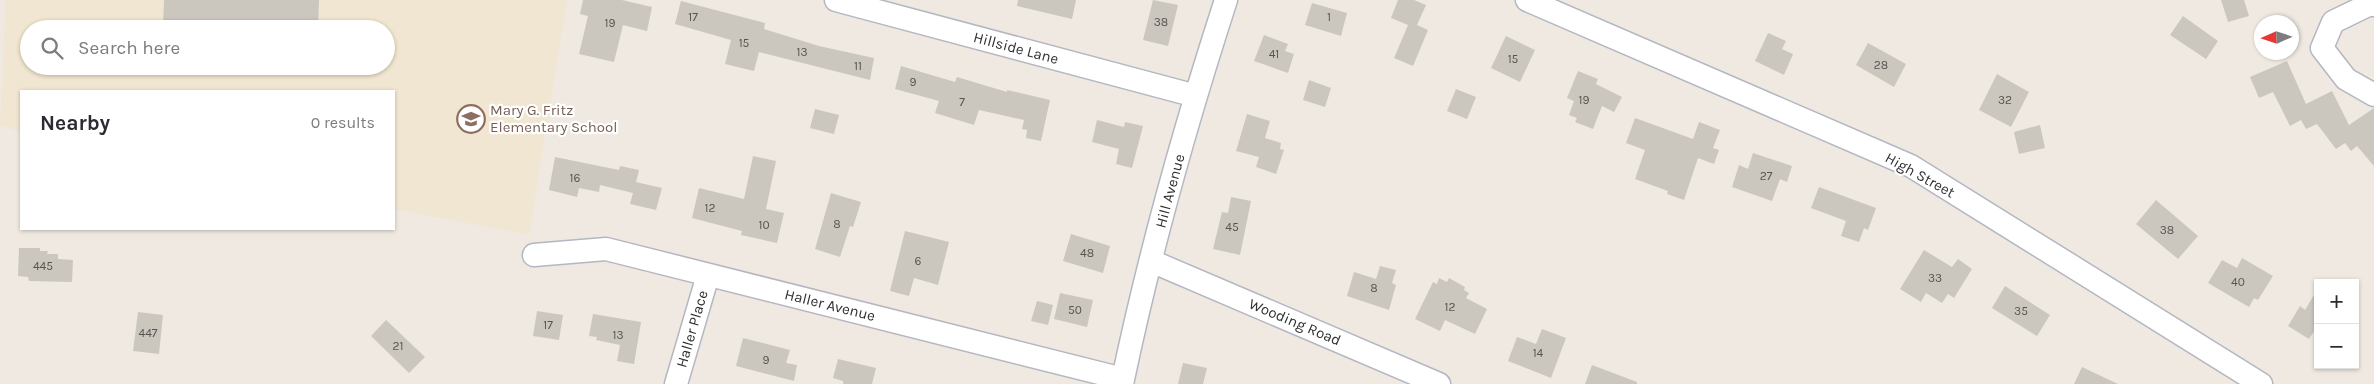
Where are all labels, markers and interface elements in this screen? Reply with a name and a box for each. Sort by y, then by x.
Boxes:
house number: 17 [688,10,698,24]
house number: 1 [1327,10,1331,24]
house number: 38 [1154,15,1168,29]
north arrow [2254,15,2299,60]
house number: 19 [605,16,615,30]
search box [20,20,395,75]
street label: Hillside Lane [971,28,1061,68]
icon: search [38,34,66,62]
house number: 15 [739,36,750,50]
text: Search here [78,37,180,59]
house number: 13 [796,45,808,59]
house number: 41 [1269,47,1279,61]
house number: 15 [1508,52,1519,66]
house number: 28 [1874,58,1888,72]
house number: 11 [854,59,862,73]
house number: 9 [910,75,917,89]
house number: 19 [1579,93,1589,107]
house number: 32 [1998,93,2012,107]
house number: 7 [959,95,965,109]
place label: Mary G. Fritz Elementary School [490,101,617,136]
school or university icon: Mary G. Fritz Elementary School [456,104,486,134]
text: Nearby [40,111,110,135]
text: 0 results [311,113,375,132]
street label: High Street [1882,149,1958,202]
street label: Hill Avenue [1151,152,1189,230]
house number: 27 [1760,169,1773,183]
house number: 16 [570,171,581,185]
house number: 12 [705,201,716,215]
house number: 8 [833,217,841,231]
house number: 10 [758,218,770,232]
house number: 45 [1225,220,1239,234]
house number: 38 [2160,223,2174,237]
house number: 48 [1080,246,1094,260]
house number: 6 [915,254,922,268]
house number: 445 [33,259,53,273]
house number: 33 [1928,271,1942,285]
house number: 40 [2231,275,2245,289]
map controls [2314,279,2359,369]
button: + [2314,279,2359,324]
house number: 8 [1370,281,1378,295]
street label: Haller Avenue [783,285,877,325]
street label: Haller Place [672,288,712,370]
street label: Wooding Road [1246,295,1344,349]
house number: 12 [1445,300,1456,314]
house number: 50 [1068,303,1082,317]
house number: 35 [2014,304,2028,318]
house number: 17 [543,318,553,332]
button: − [2314,324,2359,369]
house number: 447 [138,326,158,340]
house number: 13 [612,328,624,342]
house number: 21 [393,339,403,353]
house number: 14 [1533,346,1544,360]
house number: 9 [763,353,770,367]

